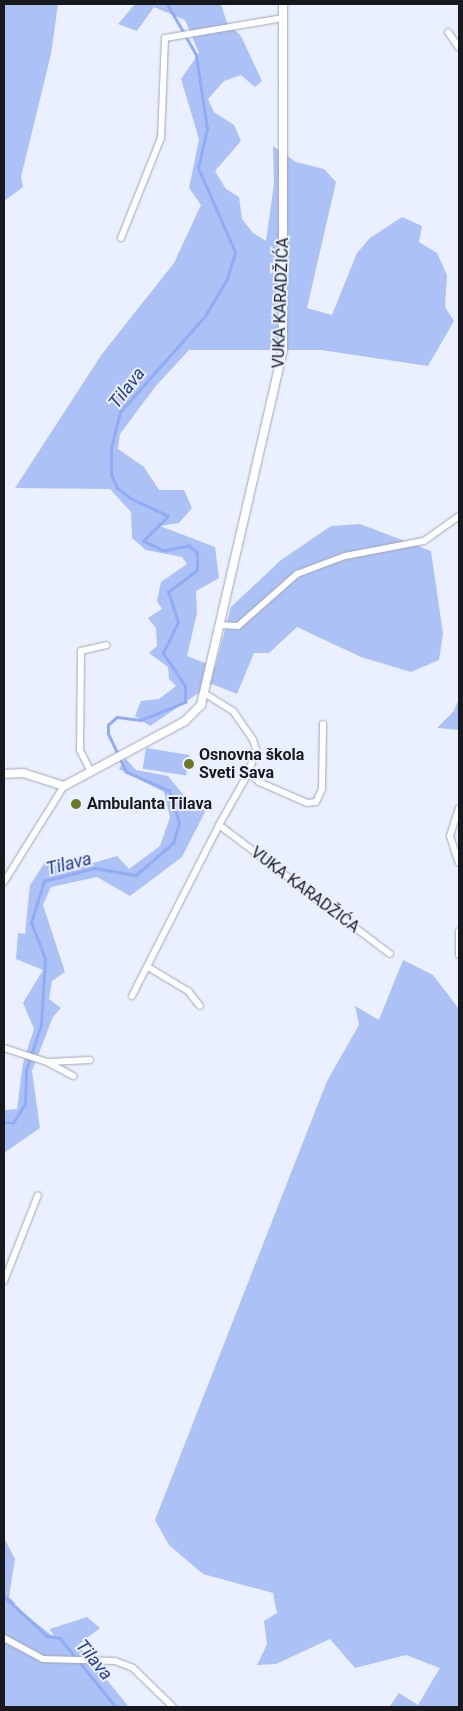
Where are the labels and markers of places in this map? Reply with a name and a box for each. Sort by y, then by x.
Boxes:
place label: Osnovna škola Sveti Sava [199,745,304,783]
marker: Osnovna škola Sveti Sava [183,758,195,770]
place label: Ambulanta Tilava [87,794,212,814]
marker: Ambulanta Tilava [69,797,83,811]

